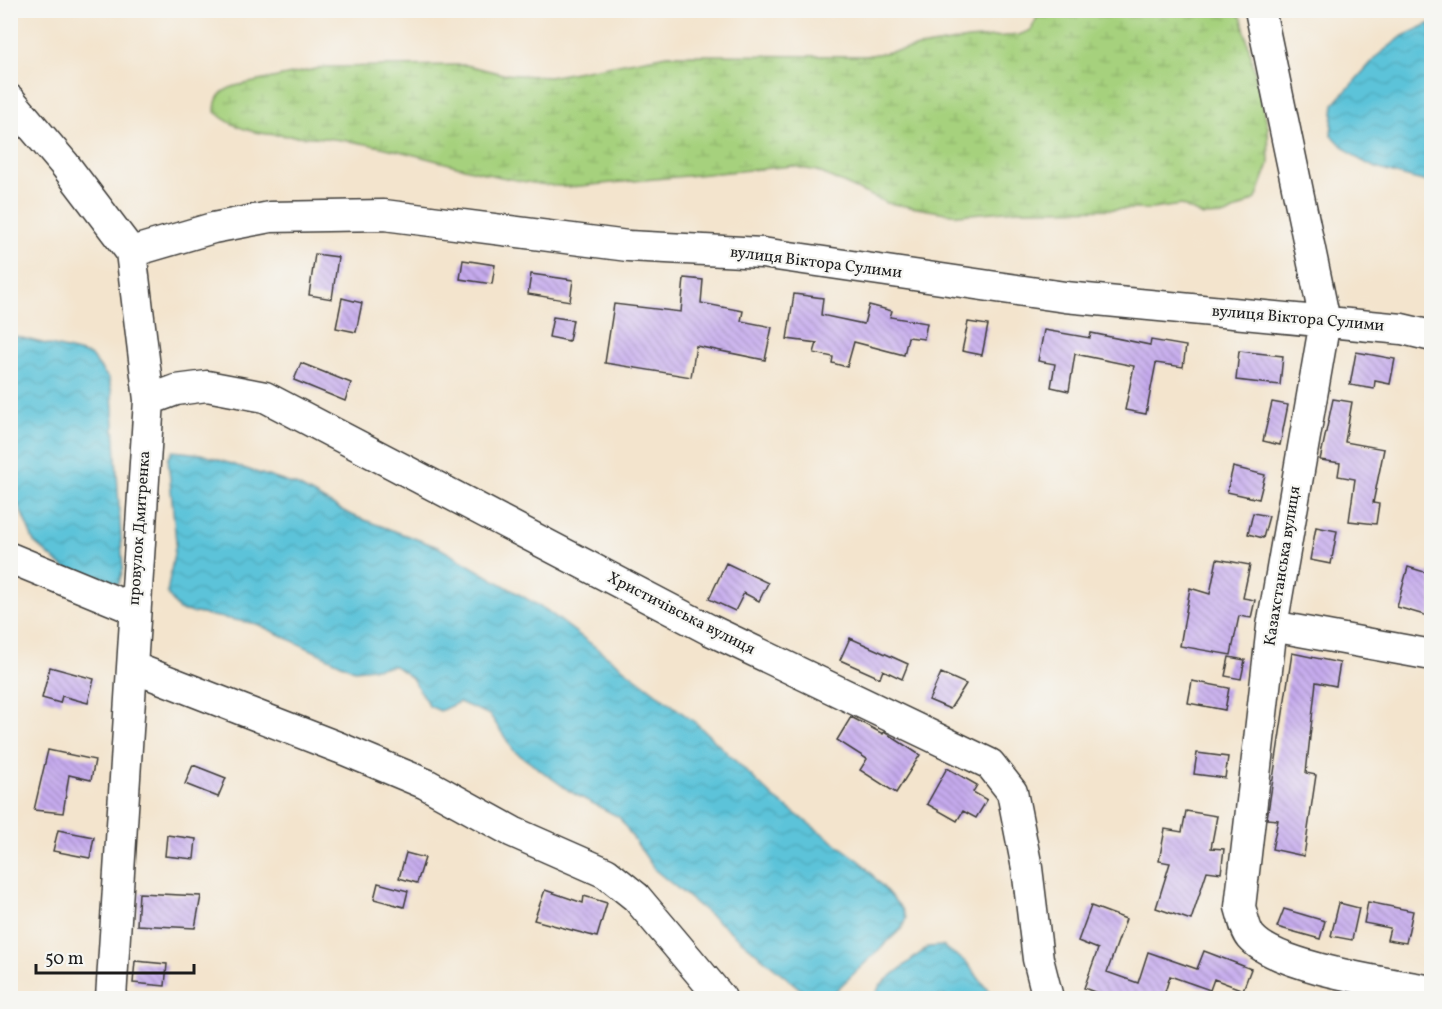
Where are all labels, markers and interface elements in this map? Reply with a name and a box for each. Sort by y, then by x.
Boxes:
street label: вулиця Віктора Сулими [729,242,903,284]
street label: вулиця Віктора Сулими [1211,301,1385,338]
street label: провулок Дмитренка [124,450,156,606]
street label: Казахстанська вулиця [1260,485,1306,647]
street label: Христичівська вулиця [603,567,759,661]
scale bar [36,937,194,975]
text: 50 m [45,947,84,972]

